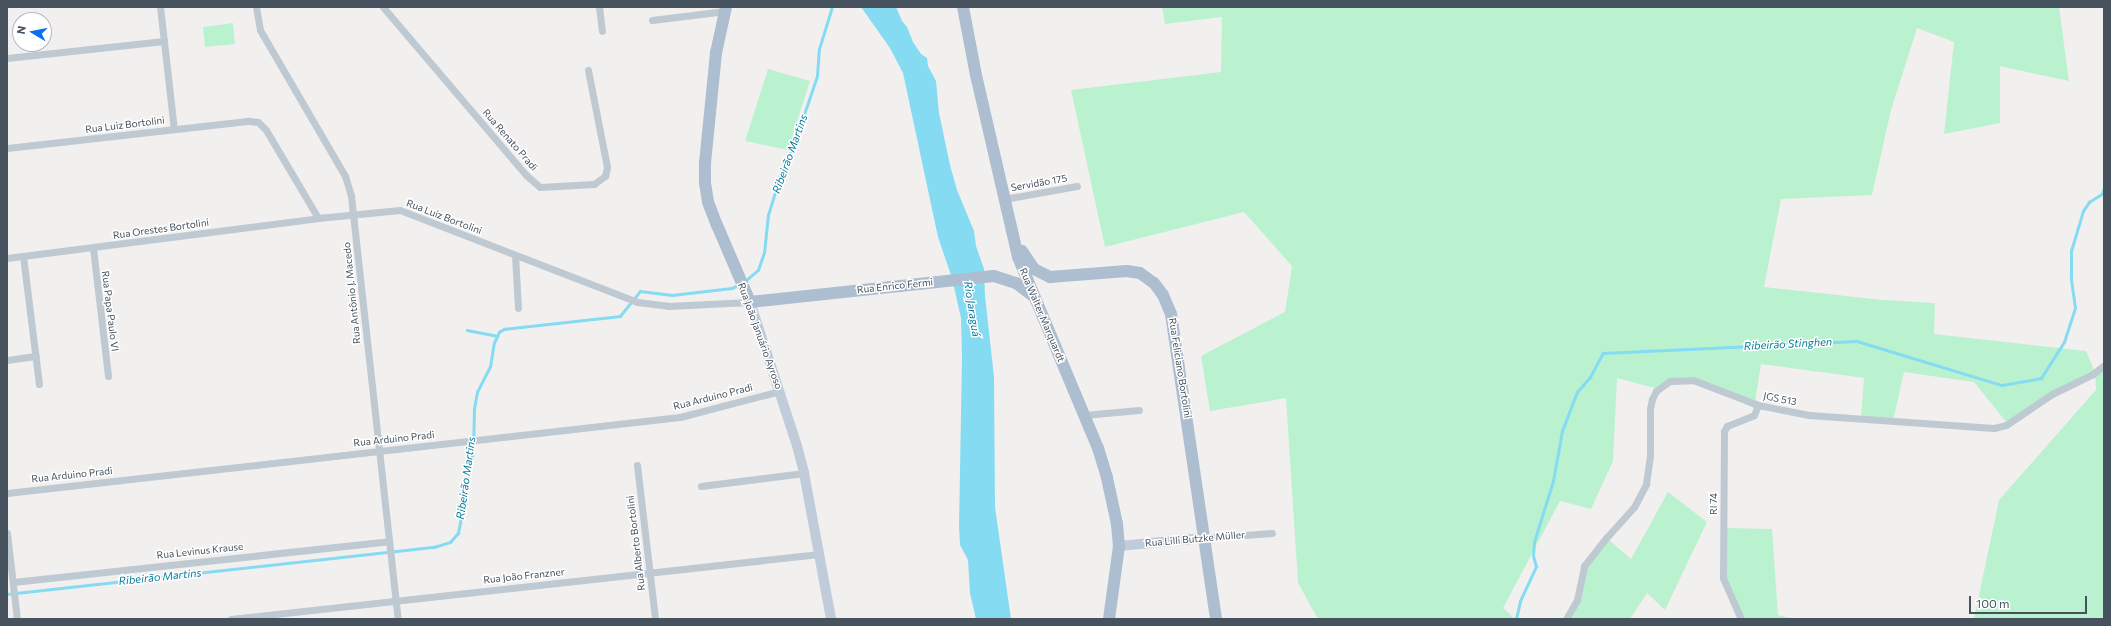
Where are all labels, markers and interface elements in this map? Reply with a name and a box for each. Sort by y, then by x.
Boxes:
north arrow [12,12,52,52]
text: N [14,25,28,35]
street label: Rua Renato Pradi [480,107,540,173]
water label: Ribeirão Martins [770,113,810,195]
street label: Rua Luiz Bortolini [85,114,165,136]
street label: Servidão 175 [1010,172,1068,194]
street label: Rua Luiz Bortolini [405,197,483,237]
street label: Rua Orestes Bortolini [112,216,210,242]
street label: Rua Antônio J. Macedo [341,242,363,344]
street label: Rua Walter Marquardt [1017,266,1067,364]
street label: Rua Papa Paulo VI [99,270,121,352]
street label: Rua Enrico Fermi [856,276,934,296]
water label: Rio Jaraguá [961,280,983,338]
street label: Rua João Januário Ayroso [735,281,785,391]
street label: Rua Feliciano Bortolini [1166,317,1194,419]
water label: Ribeirão Stinghen [1744,335,1832,353]
street label: Rua Arduino Pradi [672,381,754,413]
street label: JGS 513 [1762,390,1798,408]
street label: Rua Arduino Pradi [353,429,435,449]
water label: Ribeirão Martins [454,436,478,520]
street label: Rua Arduino Pradi [31,465,113,485]
street label: RI 74 [1708,493,1720,515]
street label: Rua Alberto Bortolini [624,495,648,591]
street label: Rua Lilli Butzke Müller [1145,529,1245,549]
street label: Rua Levinus Krause [156,540,244,562]
water label: Ribeirão Martins [118,566,202,588]
street label: Rua João Franzner [483,566,565,586]
scale bar [1971,588,2089,614]
text: 100 m [1976,596,2010,610]

